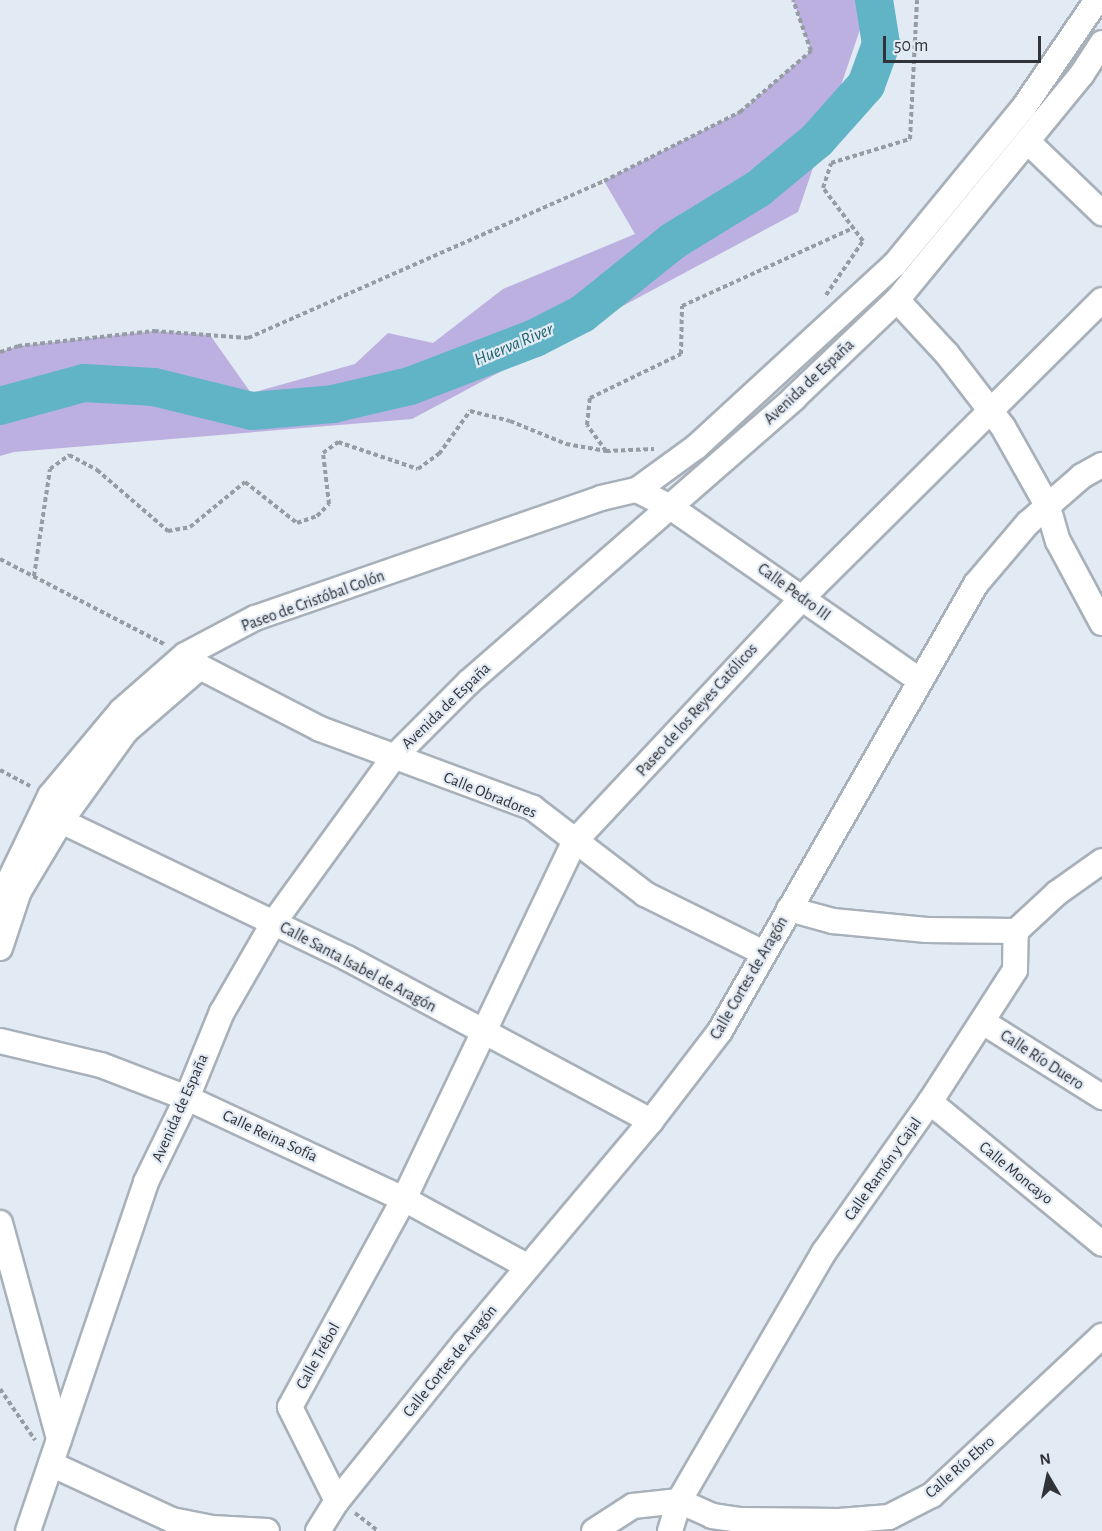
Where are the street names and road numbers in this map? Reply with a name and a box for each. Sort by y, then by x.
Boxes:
street label: Avenida de España [760,335,858,429]
street label: Calle Pedro III [754,559,834,625]
street label: Paseo de Cristóbal Colón [239,566,387,636]
street label: Paseo de los Reyes Católicos [632,640,762,780]
street label: Avenida de España [398,659,494,753]
street label: Calle Obradores [441,768,539,822]
street label: Calle Cortes de Aragón [706,913,792,1043]
street label: Calle Santa Isabel de Aragón [276,918,440,1016]
street label: Calle Río Duero [997,1026,1087,1094]
street label: Avenida de España [148,1051,212,1165]
street label: Calle Reina Sofía [220,1106,320,1166]
street label: Calle Ramón y Cajal [840,1114,926,1224]
street label: Calle Moncayo [975,1137,1057,1209]
street label: Calle Cortes de Aragón [399,1301,501,1421]
street label: Calle Trébol [292,1319,344,1393]
street label: Calle Río Ebro [921,1432,999,1502]

